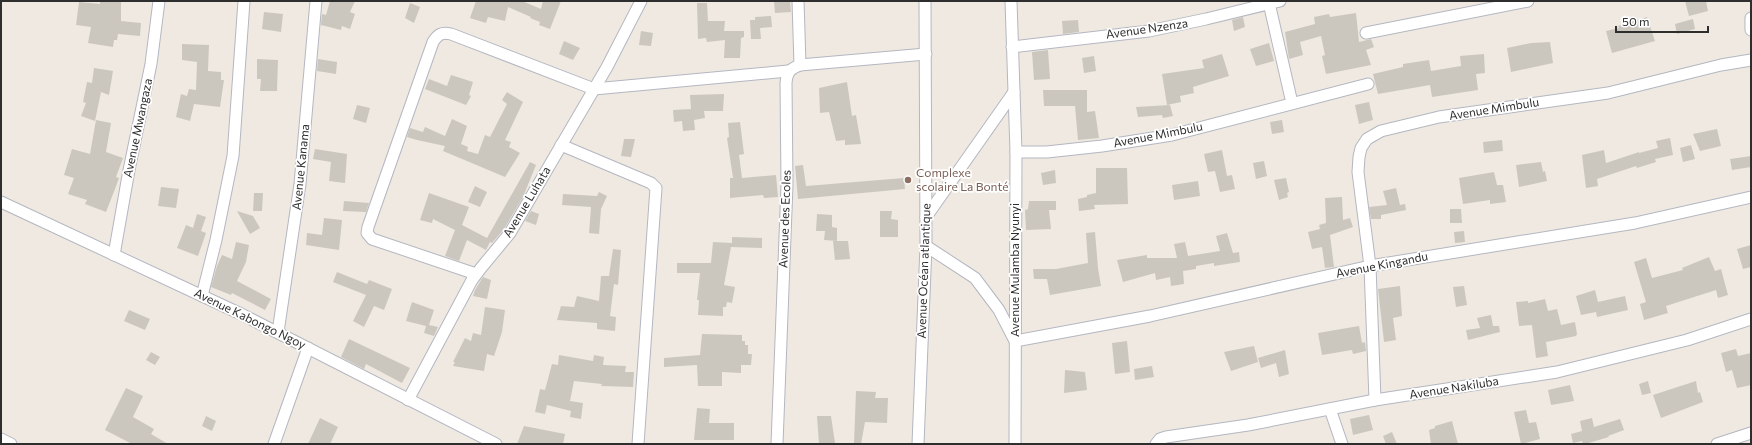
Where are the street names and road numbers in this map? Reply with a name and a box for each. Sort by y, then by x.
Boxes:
street label: Avenue Nzenza [1105,15,1189,41]
street label: Avenue Mwangaza [120,77,154,179]
street label: Avenue Mimbulu [1448,94,1540,122]
street label: Avenue Mimbulu [1112,118,1204,150]
street label: Avenue Kanama [289,123,311,211]
street label: Avenue Luhata [499,163,553,239]
street label: Avenue des Ecoles [775,170,793,268]
street label: Avenue Océan atlantique [914,203,932,339]
street label: Avenue Mulamba Nyunyi [1007,203,1021,337]
street label: Avenue Kingandu [1335,248,1429,280]
street label: Avenue Kabongo Ngoy [192,285,308,351]
street label: Avenue Nakiluba [1408,373,1500,401]

